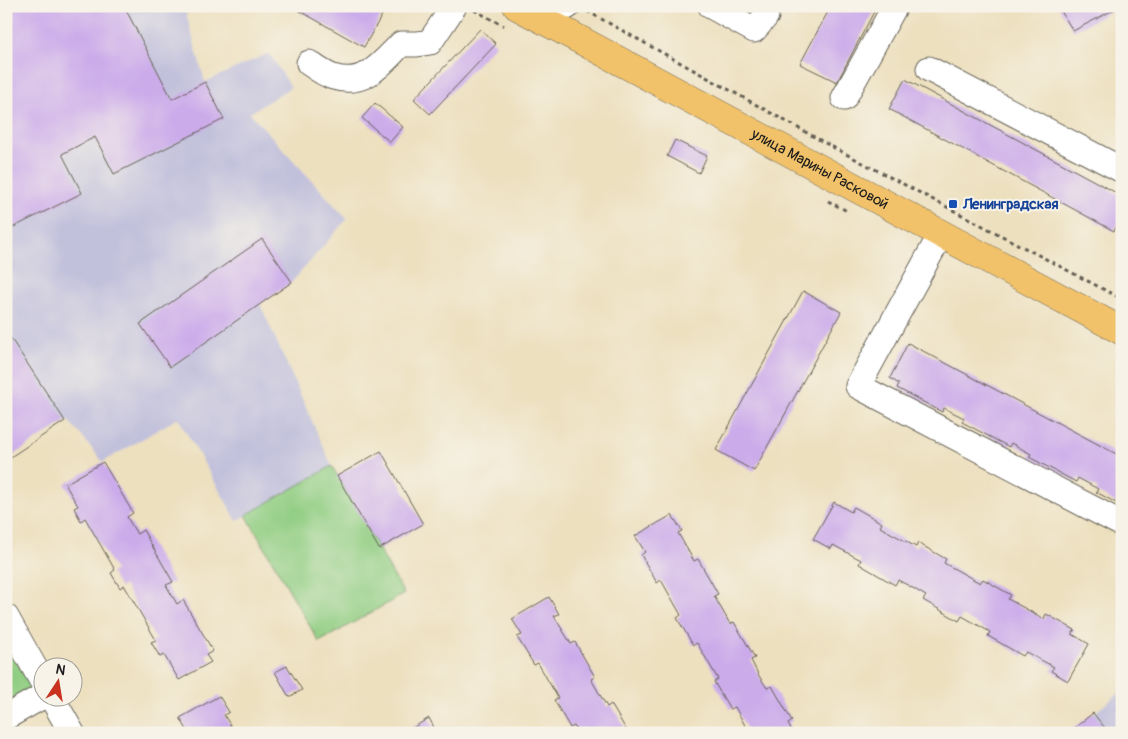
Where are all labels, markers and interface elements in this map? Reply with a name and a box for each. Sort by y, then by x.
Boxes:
street label: улица Марины Расковой [747,124,892,213]
place label: Ленинградская [962,195,1059,214]
marker: Ленинградская [947,198,959,210]
north arrow [32,656,82,706]
text: N [54,660,67,679]

